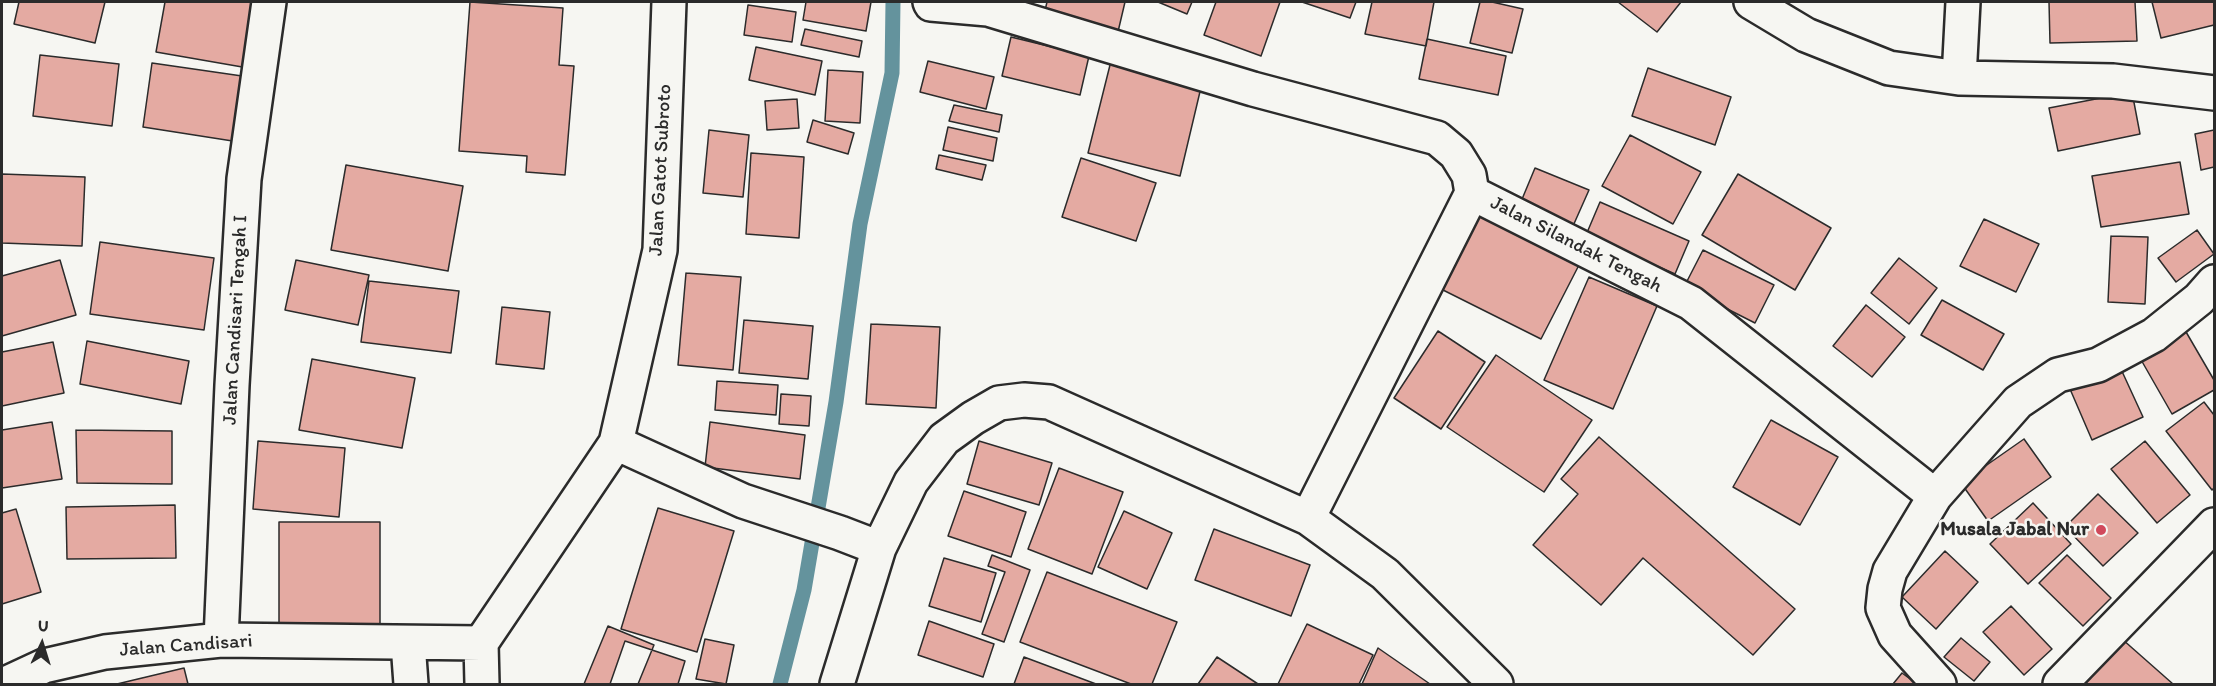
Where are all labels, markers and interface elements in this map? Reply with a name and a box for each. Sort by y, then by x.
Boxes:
street label: Jalan Gatot Subroto [645,83,677,257]
street label: Jalan Silandak Tengah [1486,191,1666,299]
street label: Jalan Candisari Tengah I [219,214,253,426]
place label: Musala Jabal Nur [1940,518,2089,542]
marker: Musala Jabal Nur [2094,523,2108,537]
north arrow [12,614,72,674]
text: U [37,616,49,635]
street label: Jalan Candisari [119,629,253,663]

